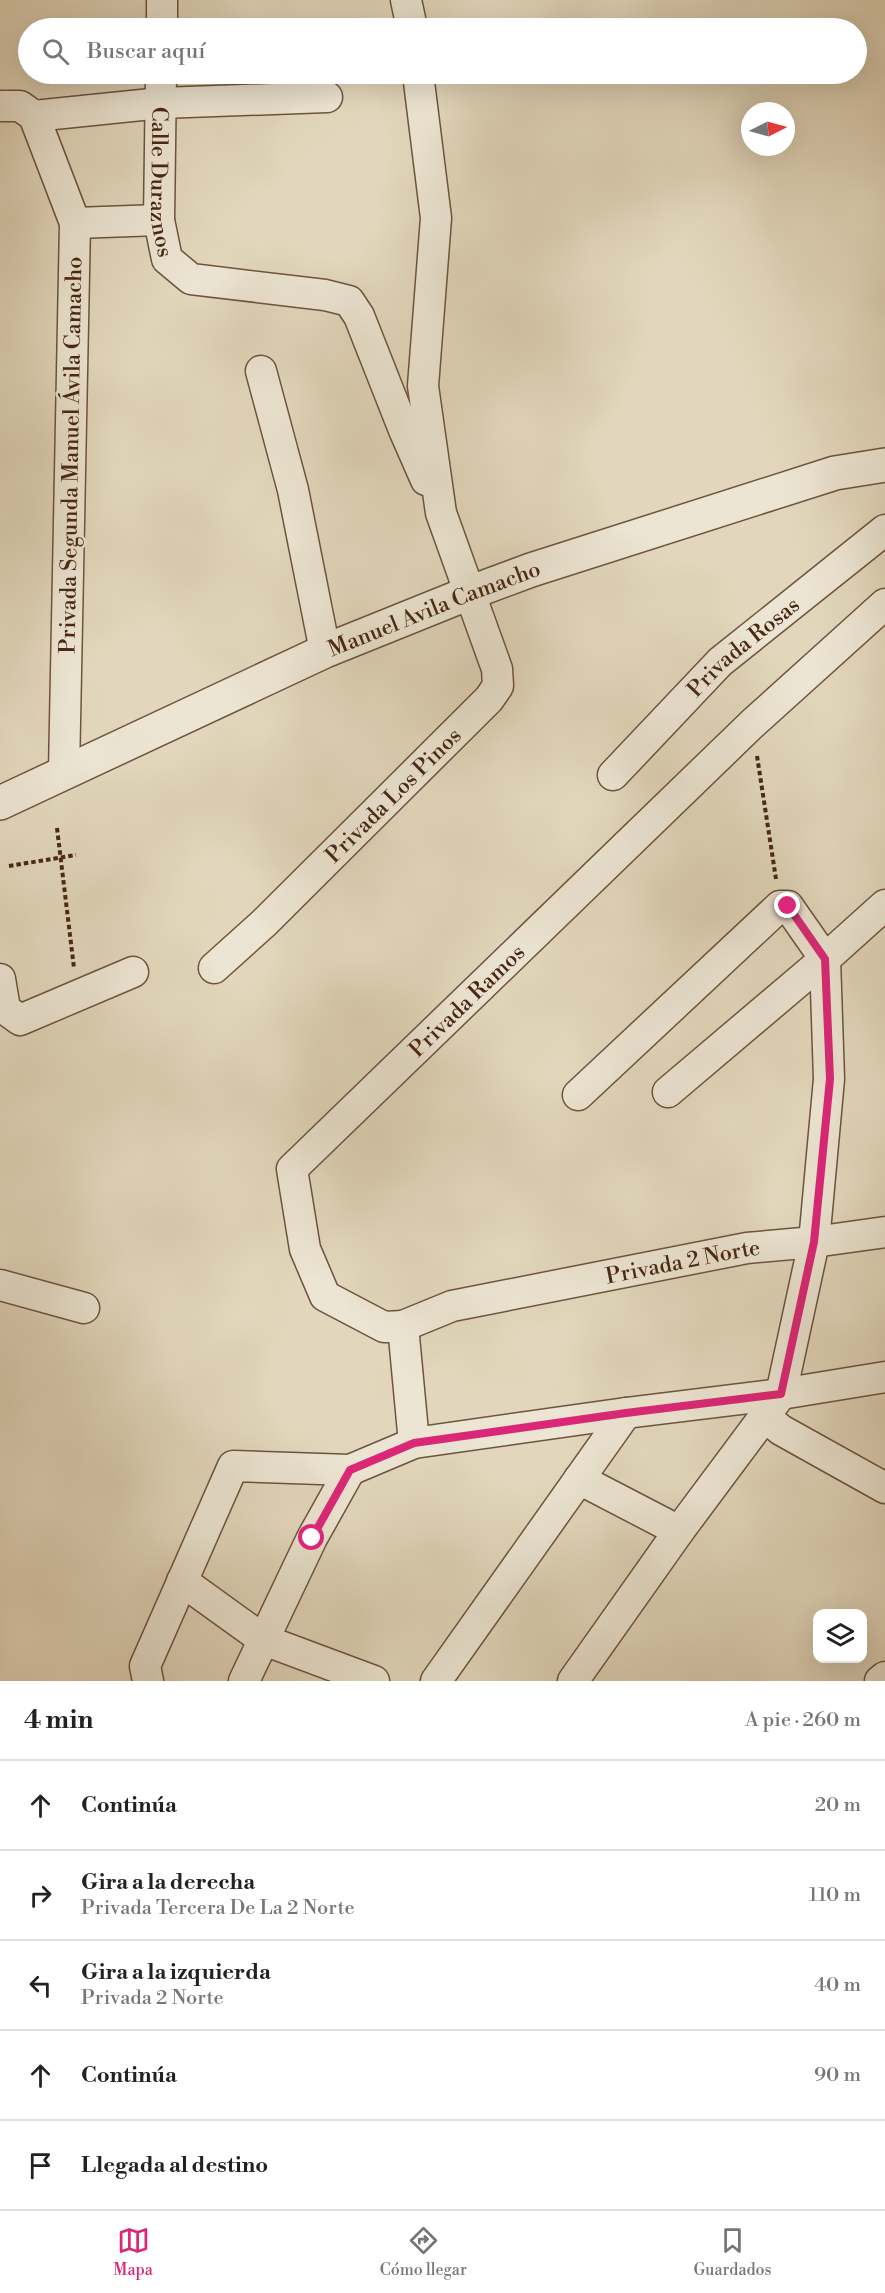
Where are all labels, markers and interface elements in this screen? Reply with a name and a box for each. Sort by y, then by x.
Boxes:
search box [18,18,867,84]
icon: search [39,35,72,68]
text: Buscar aquí [87,38,205,65]
north arrow [741,102,795,156]
street label: Calle Duraznos [144,106,178,260]
street label: Privada Segunda Manuel Ávila Camacho [54,256,88,654]
street label: Manuel Avila Camacho [324,556,544,663]
street label: Privada Rosas [682,592,806,703]
street label: Privada Los Pinos [320,722,468,869]
route end [774,892,800,918]
street label: Privada Ramos [404,939,531,1063]
street label: Privada 2 Norte [603,1235,761,1291]
route start [298,1524,324,1550]
map controls [813,1609,867,1663]
button: layers [813,1609,867,1663]
text: 4 min [24,1704,94,1736]
text: A pie · 260 m [745,1708,861,1733]
icon: ahead [24,1789,57,1822]
text: Continúa [81,1792,177,1819]
text: 20 m [815,1793,861,1818]
text: Gira a la derecha [81,1869,255,1896]
icon: right [24,1879,57,1912]
text: 110 m [809,1883,861,1908]
text: Privada Tercera De La 2 Norte [81,1896,355,1921]
text: Gira a la izquierda [81,1959,271,1986]
icon: left [24,1969,57,2002]
text: 40 m [814,1973,861,1998]
text: Privada 2 Norte [81,1986,224,2011]
icon: ahead [24,2059,57,2092]
text: Continúa [81,2062,177,2089]
text: 90 m [814,2063,861,2088]
icon: arrive [24,2149,57,2182]
text: Llegada al destino [81,2152,268,2179]
tab: Mapa [113,2224,153,2280]
tab: Cómo llegar [380,2224,467,2280]
tab: Guardados [694,2224,772,2280]

